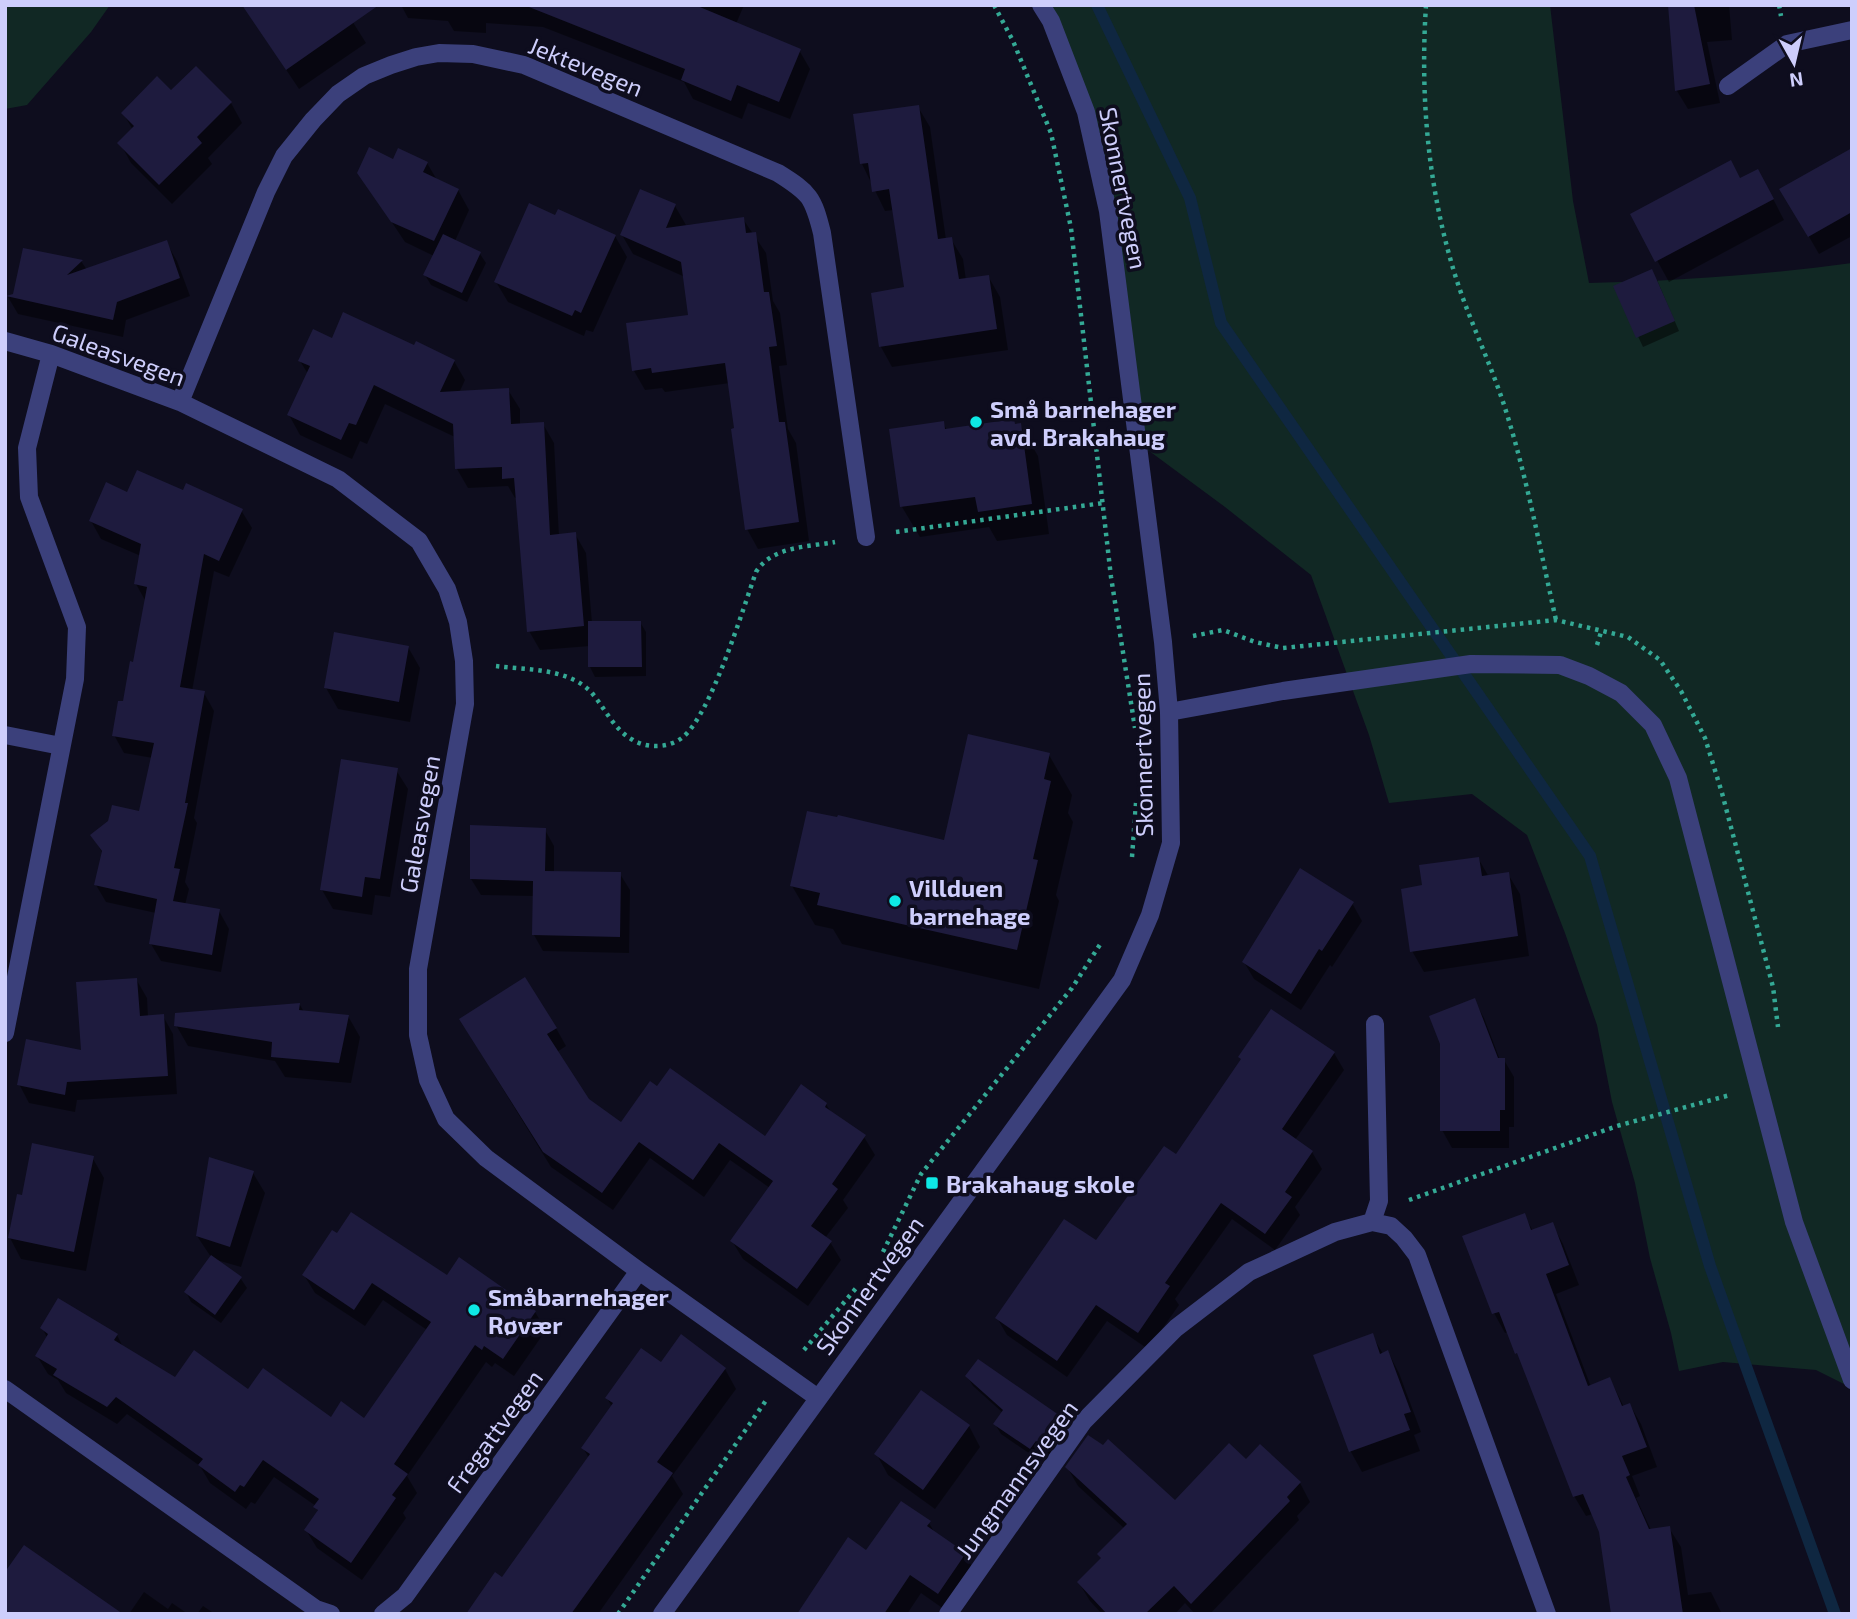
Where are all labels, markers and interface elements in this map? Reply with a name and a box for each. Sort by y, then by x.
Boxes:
north arrow [1759,28,1829,98]
street label: Jektevegen [525,30,647,102]
text: N [1788,68,1805,93]
street label: Skonnertvegen [1094,105,1154,271]
street label: Galeasvegen [49,317,189,391]
place label: Små barnehager avd. Brakahaug [990,394,1177,451]
marker: Små barnehager avd. Brakahaug [968,414,984,430]
street label: Skonnertvegen [1126,673,1158,837]
street label: Galeasvegen [393,753,445,895]
place label: Villduen barnehage [909,873,1031,930]
marker: Villduen barnehage [887,893,903,909]
place label: Brakahaug skole [946,1169,1135,1198]
marker: Brakahaug skole [924,1175,940,1191]
street label: Skonnertvegen [809,1210,929,1360]
place label: Småbarnehager Røvær [488,1282,669,1339]
marker: Småbarnehager Røvær [466,1302,482,1318]
street label: Fregattvegen [440,1364,548,1498]
street label: Jungmannsvegen [949,1394,1083,1564]

